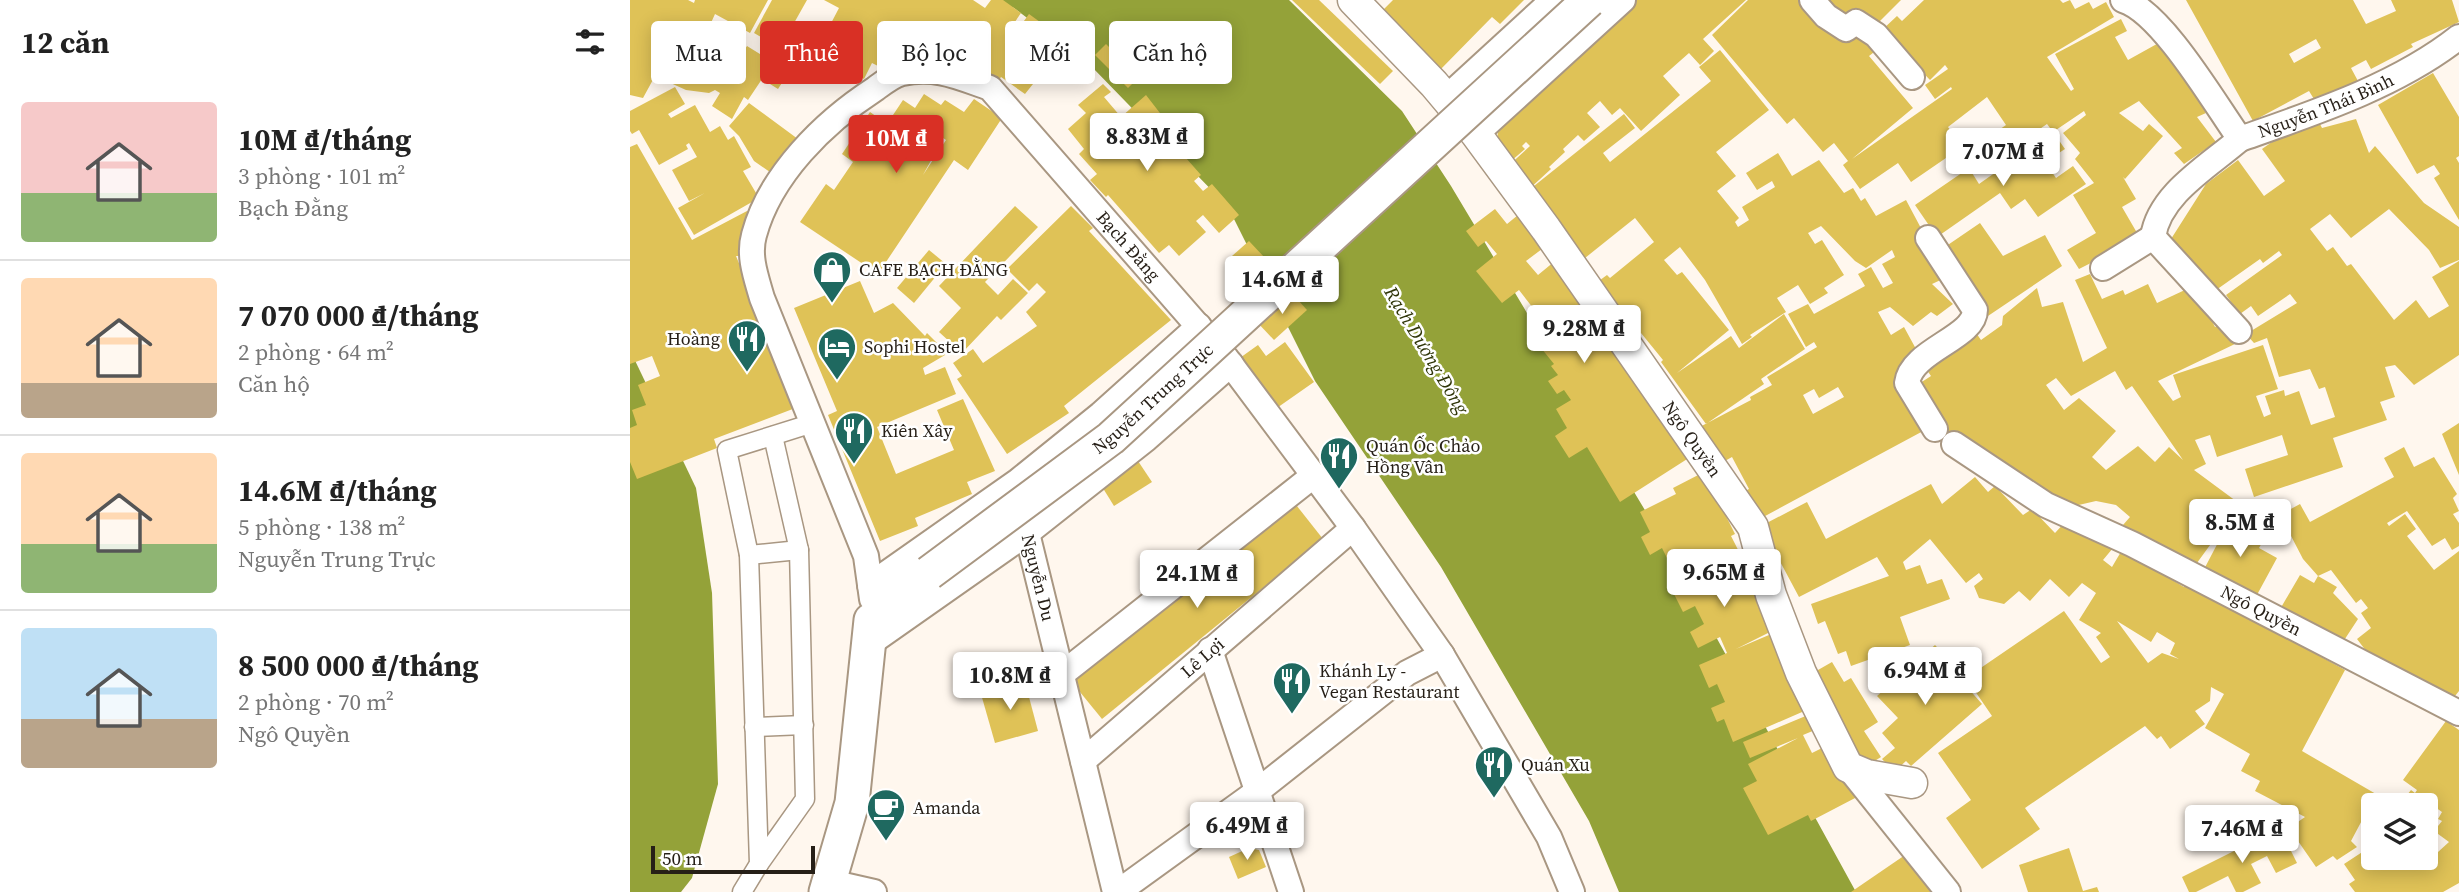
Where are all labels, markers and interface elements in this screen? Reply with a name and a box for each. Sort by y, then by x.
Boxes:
chip: Mua [651,21,746,84]
chip: Thuê [760,21,863,84]
chip: Bộ lọc [877,21,991,84]
chip: Mới [1005,21,1095,84]
chip: Căn hộ [1109,21,1232,84]
text: 12 căn [21,22,109,63]
icon: filters [571,23,609,61]
street label: Nguyễn Thái Bình [2254,67,2398,144]
pin: 8.83M ₫ [1082,114,1212,173]
pin: 10M ₫ [847,116,945,175]
text: 10M ₫/tháng [238,119,411,160]
text: 8.83M ₫ [1106,120,1188,152]
text: 10M ₫ [865,122,927,154]
pin: 7.07M ₫ [1938,128,2068,188]
icon: home [77,130,161,214]
text: 7.07M ₫ [1962,135,2044,167]
text: 3 phòng · 101 m² [238,160,405,192]
text: Bạch Đằng [238,192,348,224]
street label: Bạch Đằng [1091,205,1166,287]
shop icon: CAFE BẠCH ĐẰNG [811,249,853,304]
pin: 14.6M ₫ [1217,256,1347,316]
place label: CAFE BẠCH ĐẰNG [859,257,1008,282]
text: 14.6M ₫ [1241,263,1323,295]
water label: Rạch Dương Đông [1378,280,1476,419]
text: 7 070 000 ₫/tháng [238,295,479,336]
icon: home [77,306,161,390]
pin: 9.28M ₫ [1519,306,1649,365]
text: 9.28M ₫ [1543,312,1625,344]
restaurant icon: Hoàng [726,318,768,373]
place label: Hoàng [667,326,720,351]
hotel icon: Sophi Hostel [816,326,858,381]
place label: Sophi Hostel [864,334,965,359]
text: 2 phòng · 64 m² [238,336,394,368]
street label: Nguyễn Trung Trực [1087,337,1219,460]
text: Căn hộ [238,368,310,400]
street label: Ngô Quyền [1657,396,1728,482]
restaurant icon: Kiên Xây [833,410,875,465]
place label: Kiên Xây [881,418,953,443]
place label: Quán Ốc Chảo Hồng Vân [1366,433,1480,479]
restaurant icon: Quán Ốc Chảo Hồng Vân [1318,435,1360,490]
text: 14.6M ₫/tháng [238,470,437,511]
icon: home [77,481,161,565]
pin: 8.5M ₫ [2183,500,2297,559]
text: 8.5M ₫ [2205,506,2275,538]
text: 5 phòng · 138 m² [238,511,405,543]
street label: Nguyễn Du [1016,531,1061,624]
text: Nguyễn Trung Trực [238,543,436,575]
pin: 24.1M ₫ [1132,550,1262,610]
pin: 9.65M ₫ [1659,550,1789,609]
text: 9.65M ₫ [1683,556,1765,588]
text: 24.1M ₫ [1156,557,1238,589]
street label: Ngô Quyền [2216,579,2306,642]
street label: Lê Lợi [1175,632,1229,683]
text: 8 500 000 ₫/tháng [238,645,479,686]
pin: 6.94M ₫ [1860,648,1990,707]
pin: 10.8M ₫ [945,652,1075,712]
text: 6.94M ₫ [1884,654,1966,686]
icon: home [77,656,161,740]
place label: Khánh Ly - Vegan Restaurant [1319,658,1460,704]
text: 10.8M ₫ [969,659,1051,691]
restaurant icon: Khánh Ly - Vegan Restaurant [1271,660,1313,715]
text: 2 phòng · 70 m² [238,686,394,718]
text: Ngô Quyền [238,718,350,750]
restaurant icon: Quán Xu [1473,744,1515,799]
place label: Quán Xu [1521,752,1590,777]
cafe icon: Amanda [865,787,907,842]
map controls [2361,793,2438,870]
button: layers [2361,793,2438,870]
place label: Amanda [913,795,981,820]
pin: 6.49M ₫ [1182,802,1312,862]
pin: 7.46M ₫ [2177,806,2307,865]
text: 6.49M ₫ [1206,809,1288,841]
text: 7.46M ₫ [2201,812,2283,844]
scale bar [651,843,816,875]
text: 50 m [662,845,703,871]

